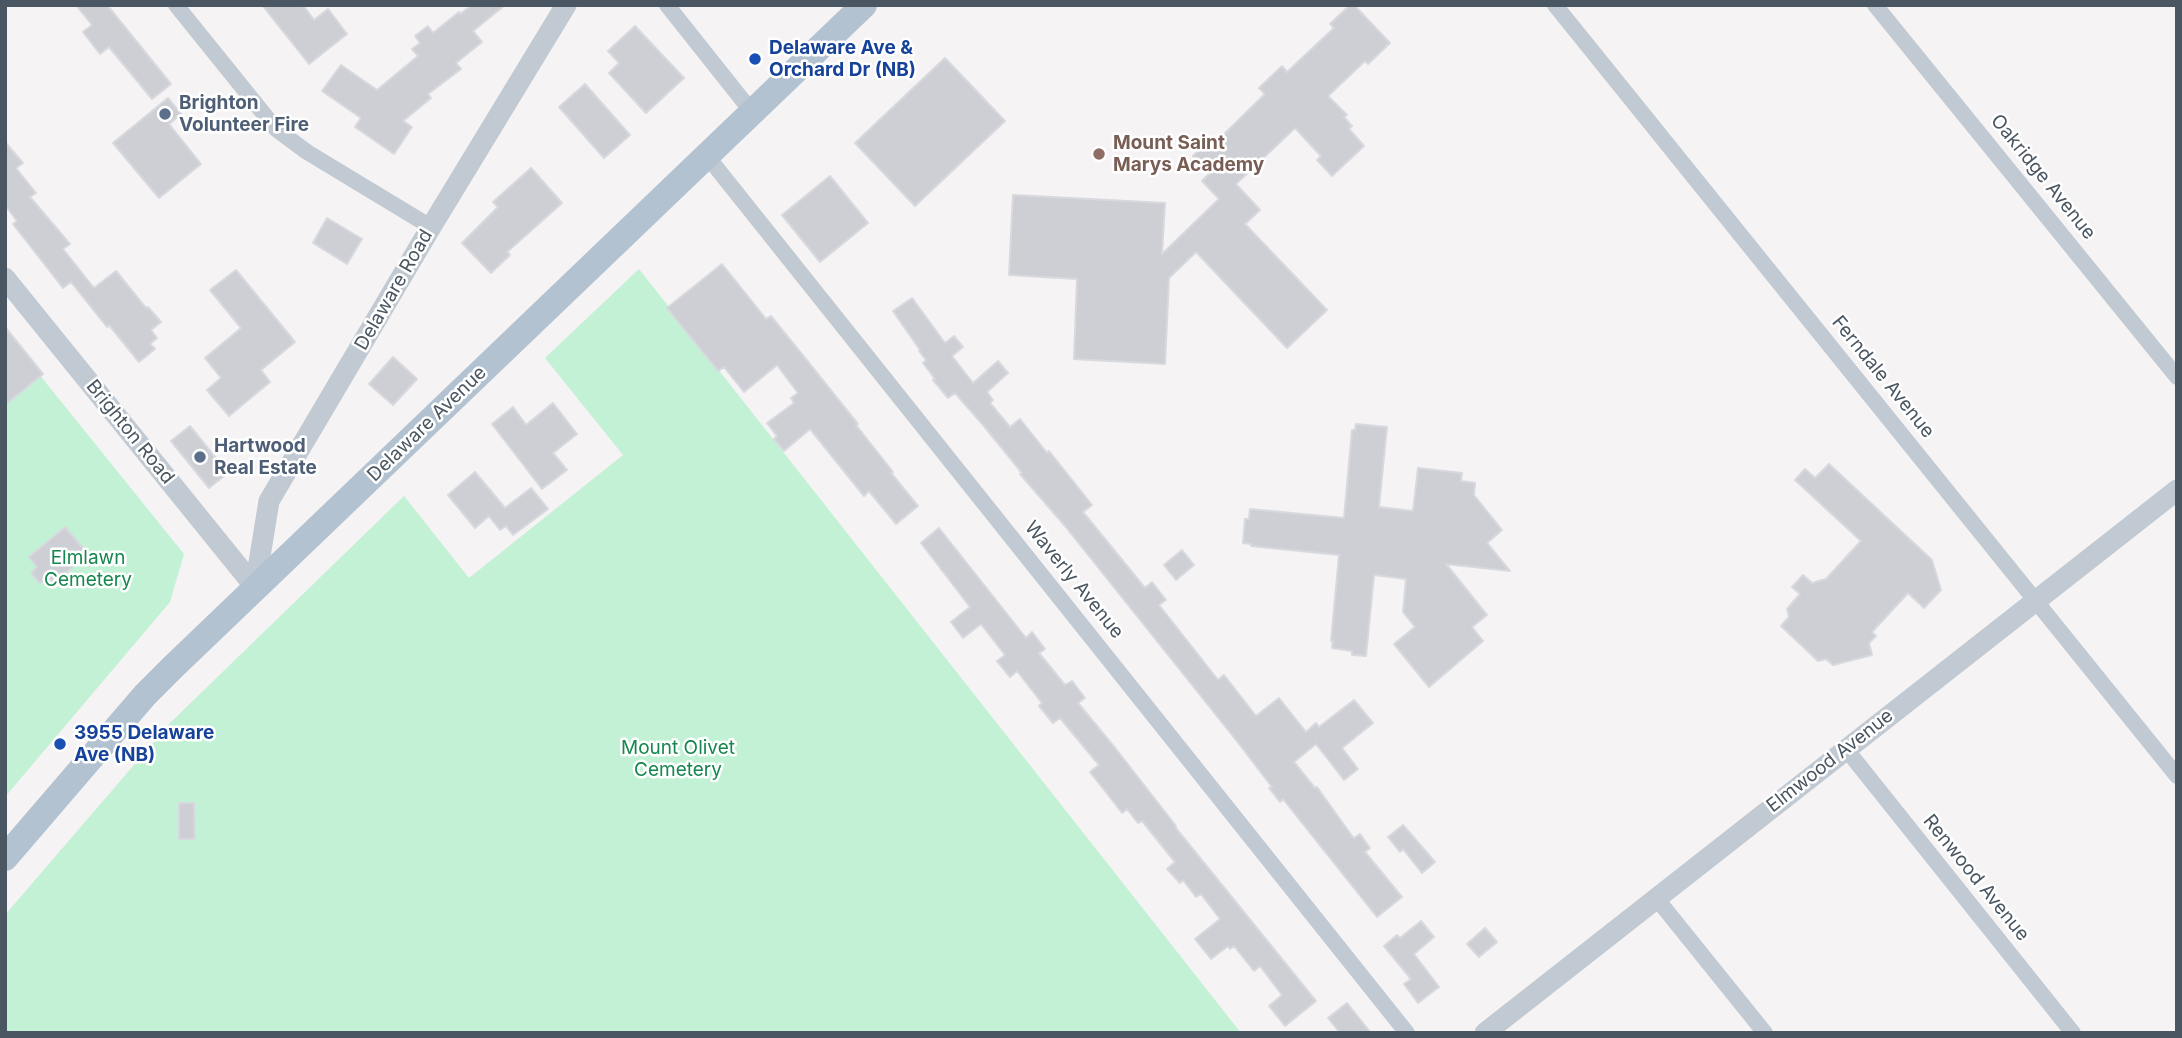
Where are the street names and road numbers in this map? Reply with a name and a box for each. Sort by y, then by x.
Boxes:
street label: Oakridge Avenue [1986,110,2100,244]
street label: Delaware Road [350,226,438,354]
street label: Ferndale Avenue [1827,311,1939,443]
street label: Delaware Avenue [363,362,491,486]
street label: Brighton Road [81,375,179,489]
street label: Waverly Avenue [1020,517,1128,643]
street label: Elmwood Avenue [1762,704,1898,818]
street label: Renwood Avenue [1918,810,2034,946]

